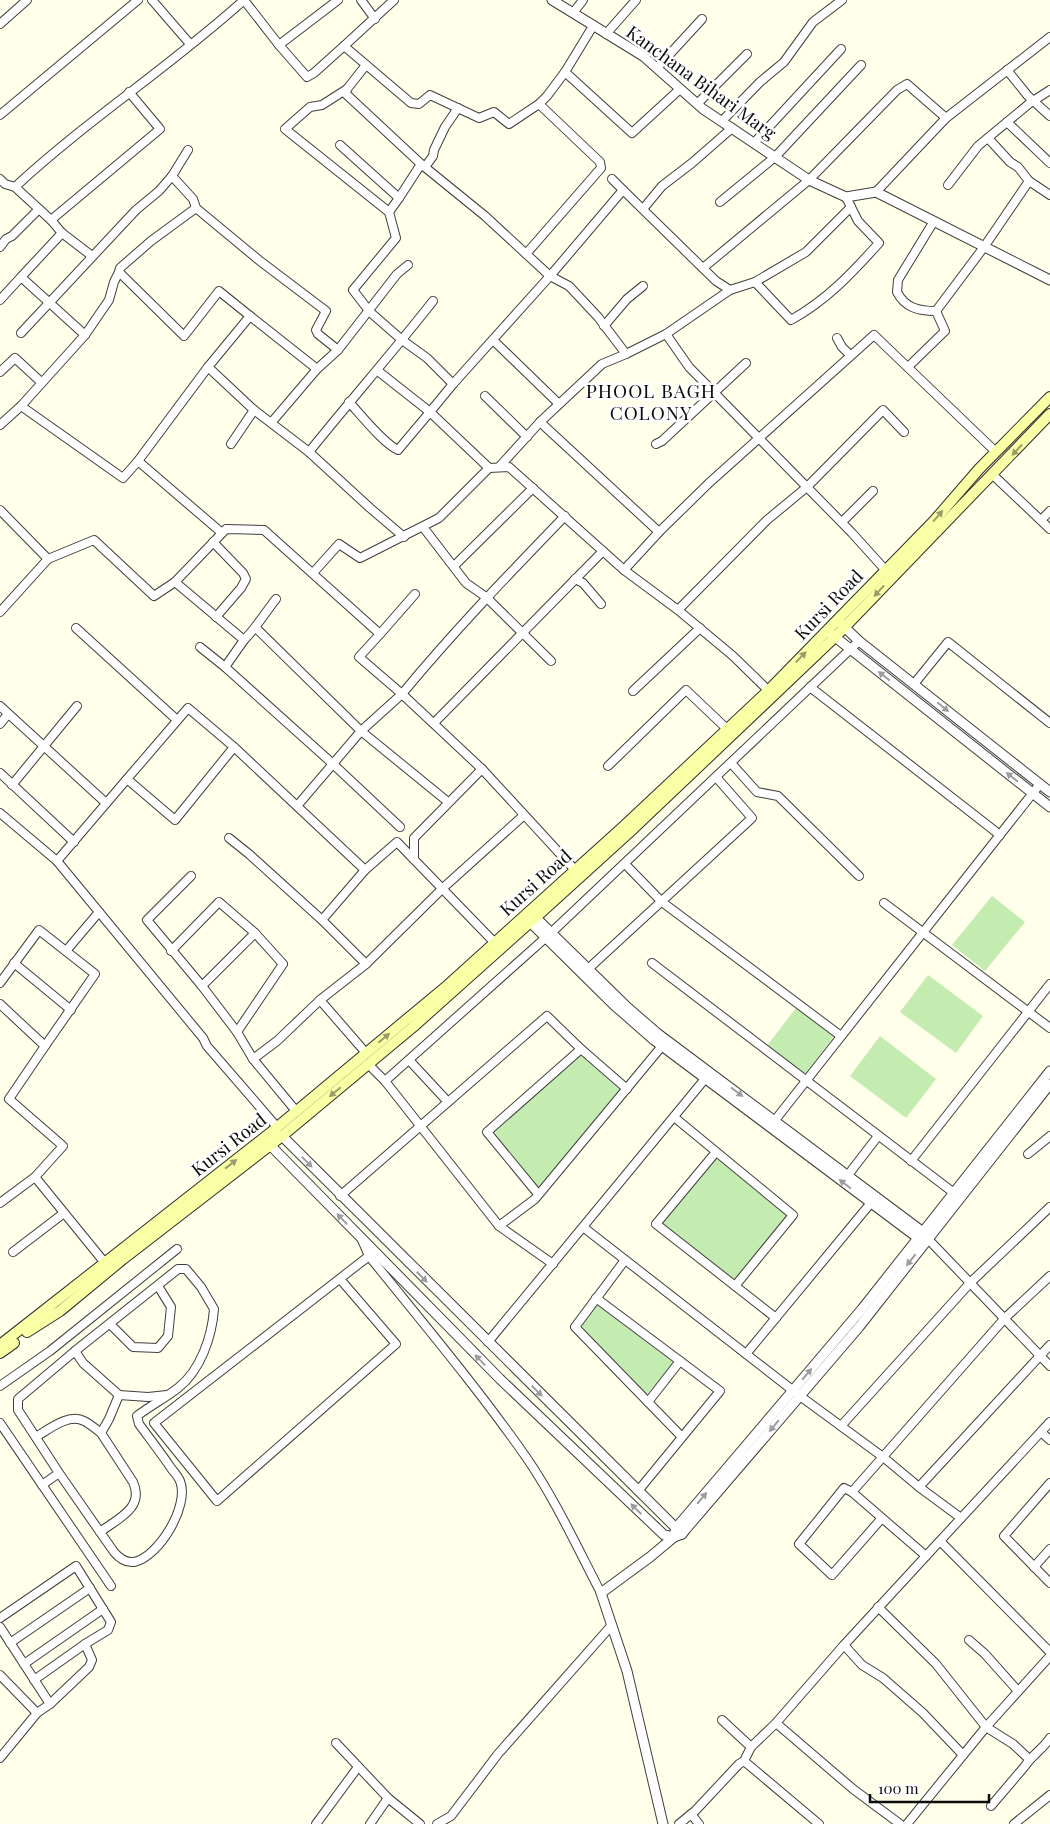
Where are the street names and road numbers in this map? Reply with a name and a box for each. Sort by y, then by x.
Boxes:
street label: Kanchana Bihari Marg [622,20,782,145]
street label: Kursi Road [789,564,868,645]
street label: Kursi Road [494,843,577,921]
street label: Kursi Road [186,1107,271,1181]

